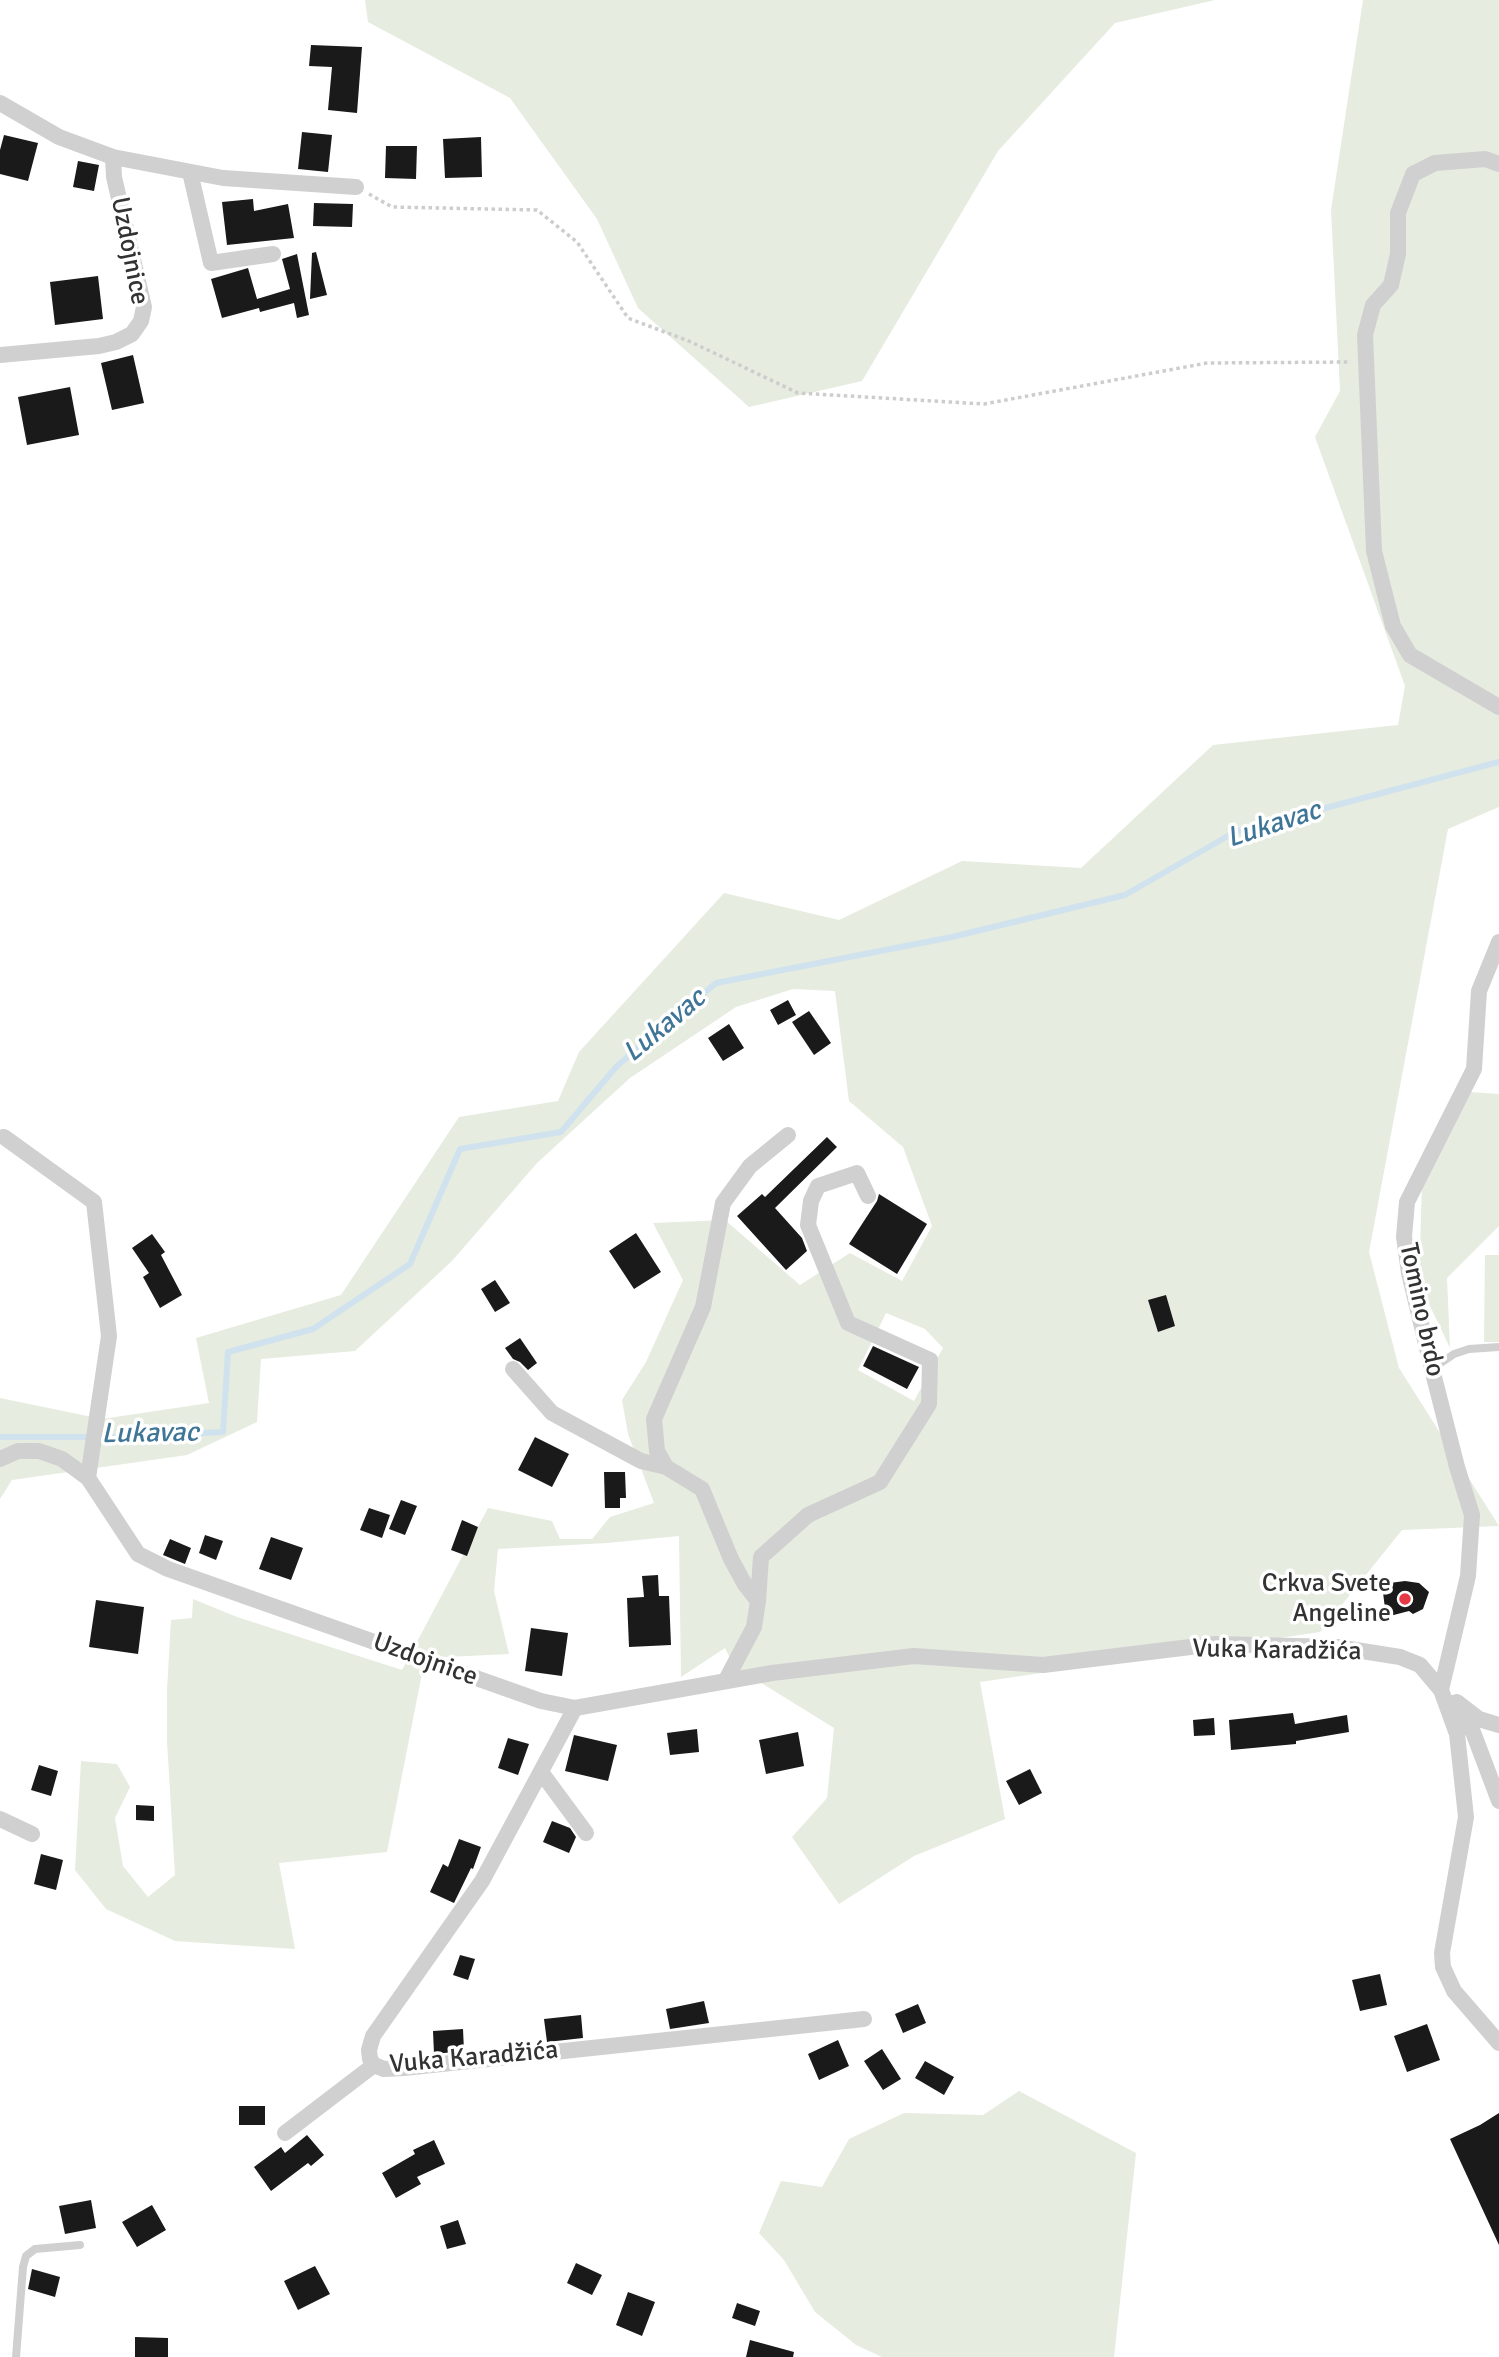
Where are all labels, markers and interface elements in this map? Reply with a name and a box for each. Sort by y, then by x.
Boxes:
street label: Uzdojnice [103,194,155,308]
water label: Lukavac [1223,794,1325,856]
water label: Lukavac [617,982,713,1070]
street label: Tomino brdo [1392,1240,1450,1380]
water label: Lukavac [101,1416,199,1452]
place label: Crkva Svete Angeline [1262,1568,1391,1630]
marker: Crkva Svete Angeline [1397,1591,1413,1607]
street label: Uzdojnice [368,1627,482,1693]
street label: Vuka Karadžića [1192,1634,1362,1668]
street label: Vuka Karadžića [388,2035,560,2081]

